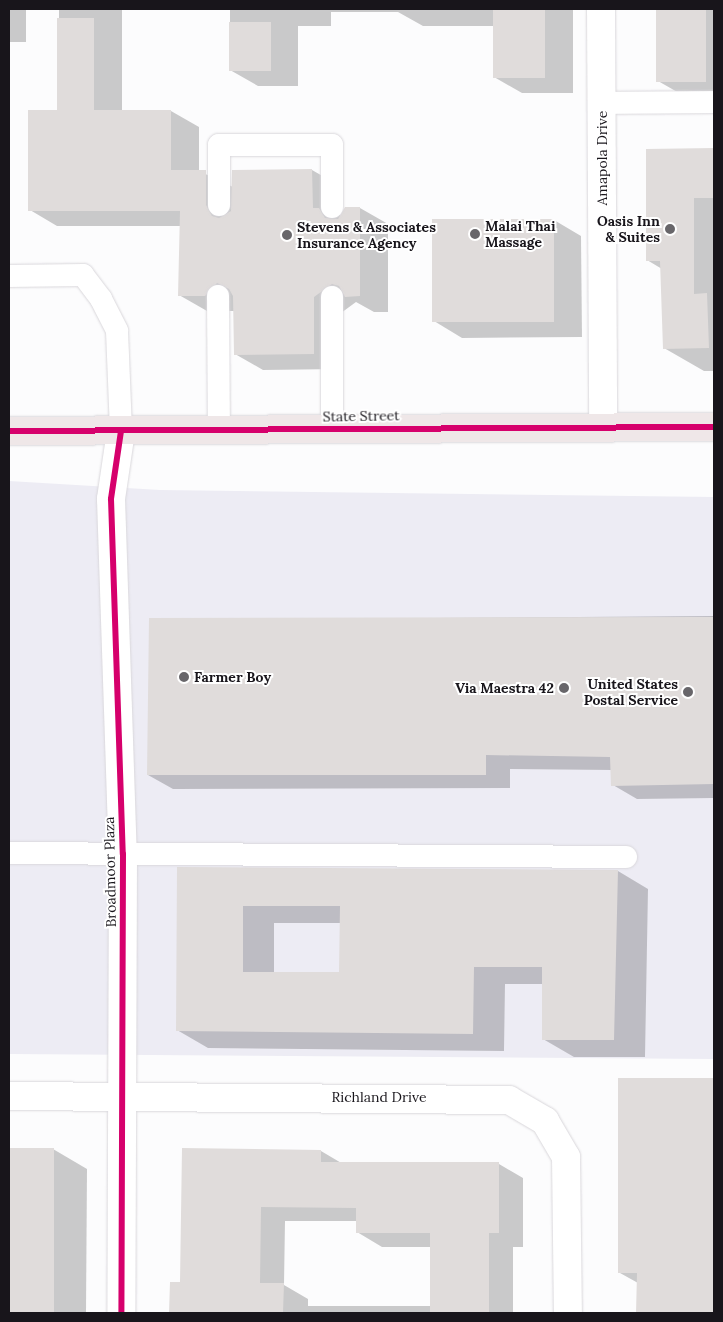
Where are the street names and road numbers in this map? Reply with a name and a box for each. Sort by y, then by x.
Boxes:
street label: Amapola Drive [594,111,610,205]
street label: State Street [322,407,400,425]
street label: Broadmoor Plaza [101,816,119,928]
street label: Richland Drive [331,1089,427,1105]

